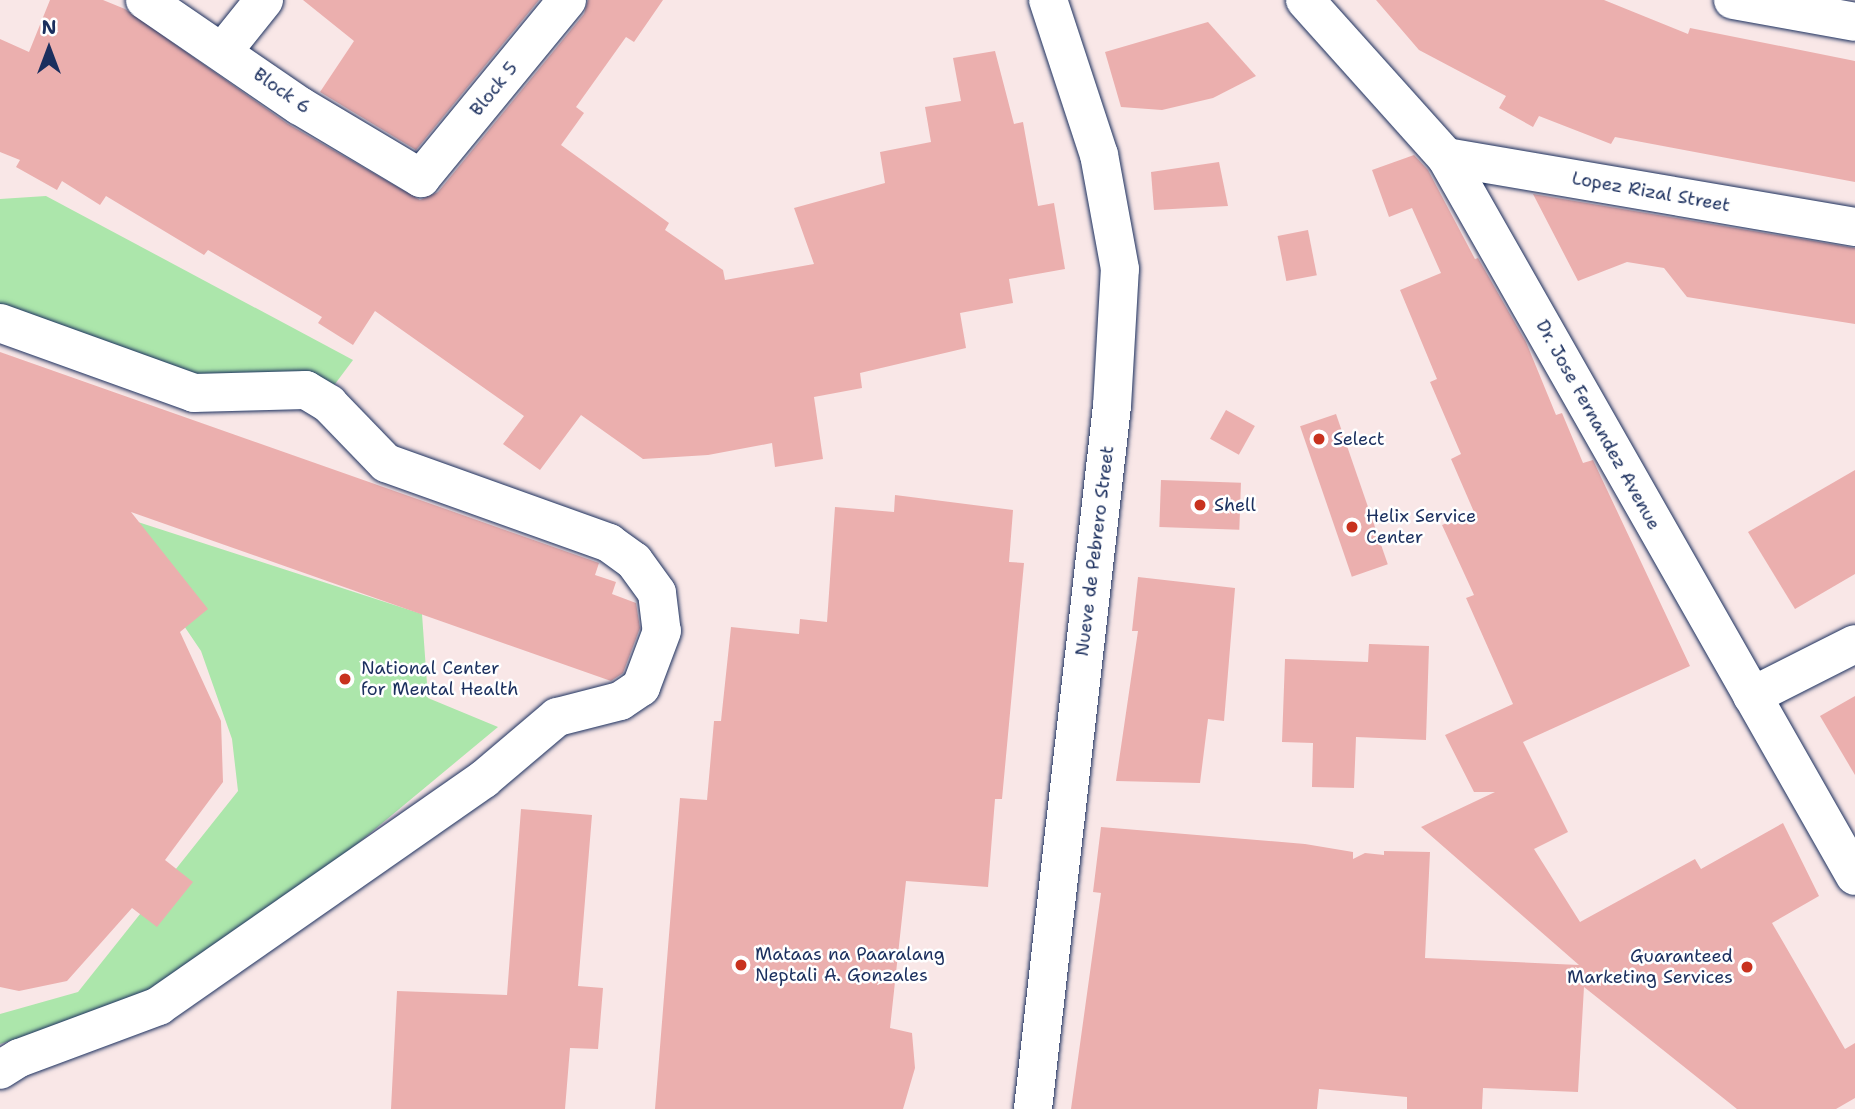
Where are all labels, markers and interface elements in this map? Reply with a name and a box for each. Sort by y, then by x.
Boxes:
north arrow [14,14,84,84]
text: N [41,15,57,40]
street label: Block 5 [466,58,522,120]
street label: Block 6 [249,64,315,118]
street label: Lopez Rizal Street [1570,167,1732,217]
street label: Dr. Jose Fernandez Avenue [1531,316,1665,534]
place label: Select [1333,428,1385,450]
marker: Select [1311,431,1327,447]
street label: Nueve de Pebrero Street [1071,444,1119,658]
place label: Shell [1214,494,1256,516]
marker: Shell [1192,497,1208,513]
place label: Helix Service Center [1366,506,1476,548]
marker: Helix Service Center [1344,519,1360,535]
place label: National Center for Mental Health [361,658,519,700]
marker: National Center for Mental Health [335,669,355,689]
place label: Mataas na Paaralang Neptali A. Gonzales [755,944,945,986]
place label: Guaranteed Marketing Services [1567,946,1733,988]
marker: Mataas na Paaralang Neptali A. Gonzales [733,957,749,973]
marker: Guaranteed Marketing Services [1739,959,1755,975]

